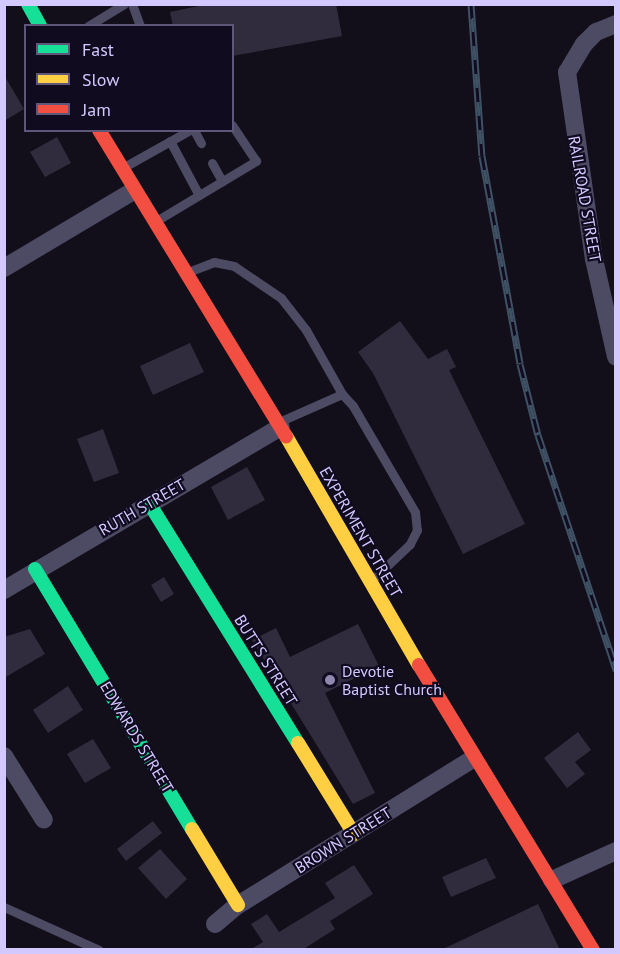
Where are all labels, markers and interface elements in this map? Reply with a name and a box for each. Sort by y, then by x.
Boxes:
legend [24,24,234,132]
text: Fast [82,38,114,61]
text: Slow [82,68,120,91]
text: Jam [82,98,111,121]
street label: RAILROAD STREET [564,134,606,264]
street label: EXPERIMENT STREET [316,463,406,601]
street label: RUTH STREET [95,474,189,540]
street label: BUTTS STREET [230,611,302,709]
place label: Devotie Baptist Church [342,661,442,699]
marker: Devotie Baptist Church [323,673,337,687]
street label: EDWARDS STREET [96,678,178,796]
street label: BROWN STREET [291,803,395,877]

